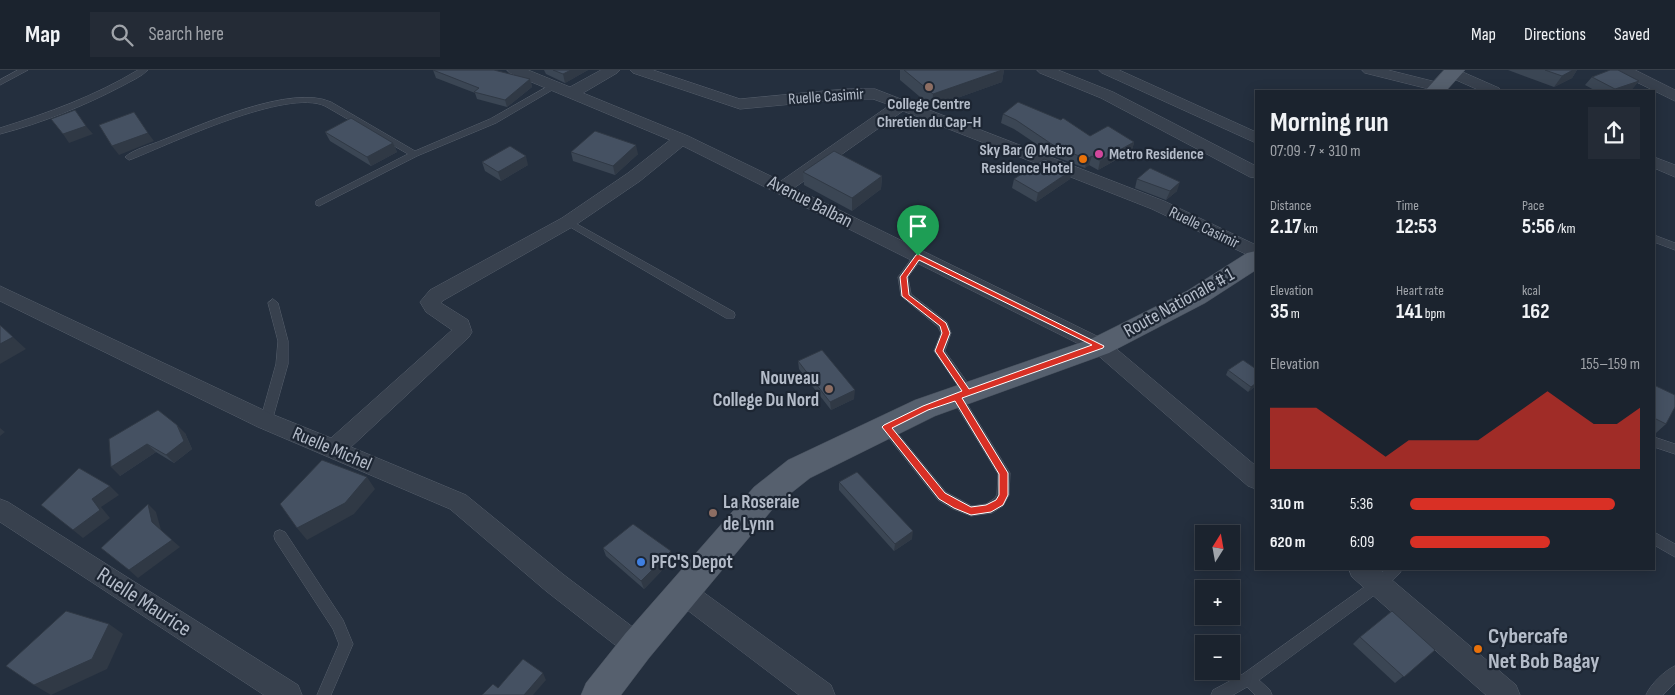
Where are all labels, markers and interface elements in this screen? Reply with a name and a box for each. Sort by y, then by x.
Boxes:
search box [90,12,440,57]
text: Map [25,20,60,49]
icon: search [108,21,136,49]
text: Search here [148,23,224,46]
text: Map [1471,24,1496,45]
text: Directions [1524,24,1586,45]
text: Saved [1614,24,1650,45]
marker: College Centre Chretien du Cap-H [923,81,935,93]
street label: Ruelle Casimir [788,85,865,109]
place label: College Centre Chretien du Cap-H [877,95,981,132]
text: Morning run [1270,106,1389,139]
button: share [1588,107,1640,159]
place label: Sky Bar @ Metro Residence Hotel [979,141,1073,178]
text: 07:09 · 7 × 310 m [1270,142,1360,161]
place label: Metro Residence [1109,145,1204,164]
marker: Metro Residence [1093,148,1105,160]
marker: Sky Bar @ Metro Residence Hotel [1077,153,1089,165]
street label: Avenue Balban [763,170,856,233]
text: Distance [1270,197,1311,214]
text: Time [1396,197,1419,214]
text: Pace [1522,197,1544,214]
street label: Ruelle Casimir [1166,203,1243,253]
pin [897,205,939,256]
icon: arrive [904,212,932,240]
text: 2.17 [1270,214,1301,239]
text: 12:53 [1396,214,1437,239]
text: 5:56 [1522,214,1555,239]
text: km [1301,220,1318,237]
text: /km [1555,220,1575,237]
street label: Route Nationale # 1 [1120,263,1239,343]
text: Elevation [1270,282,1313,299]
text: Heart rate [1396,282,1444,299]
text: kcal [1522,282,1541,299]
text: 35 [1270,299,1289,324]
text: 141 [1396,299,1422,324]
text: 162 [1522,299,1549,324]
text: m [1289,305,1300,322]
text: bpm [1422,305,1445,322]
text: Elevation [1270,355,1319,374]
text: 155–159 m [1581,355,1640,374]
place label: Nouveau College Du Nord [713,367,819,412]
marker: Nouveau College Du Nord [823,383,835,395]
street label: Ruelle Michel [289,422,375,476]
place label: La Roseraie de Lynn [723,491,800,536]
text: 310 m [1270,495,1304,514]
text: 5:36 [1350,495,1373,514]
marker: La Roseraie de Lynn [707,507,719,519]
north arrow [1195,525,1240,570]
map controls [1195,525,1240,680]
text: 620 m [1270,533,1305,552]
text: 6:09 [1350,533,1374,552]
place label: PFC'S Depot [651,551,733,574]
marker: PFC'S Depot [635,556,647,568]
street label: Ruelle Maurice [92,561,196,643]
button: + [1195,580,1240,625]
place label: Cybercafe Net Bob Bagay [1488,623,1599,675]
button: − [1195,635,1240,680]
marker: Cybercafe Net Bob Bagay [1472,643,1484,655]

